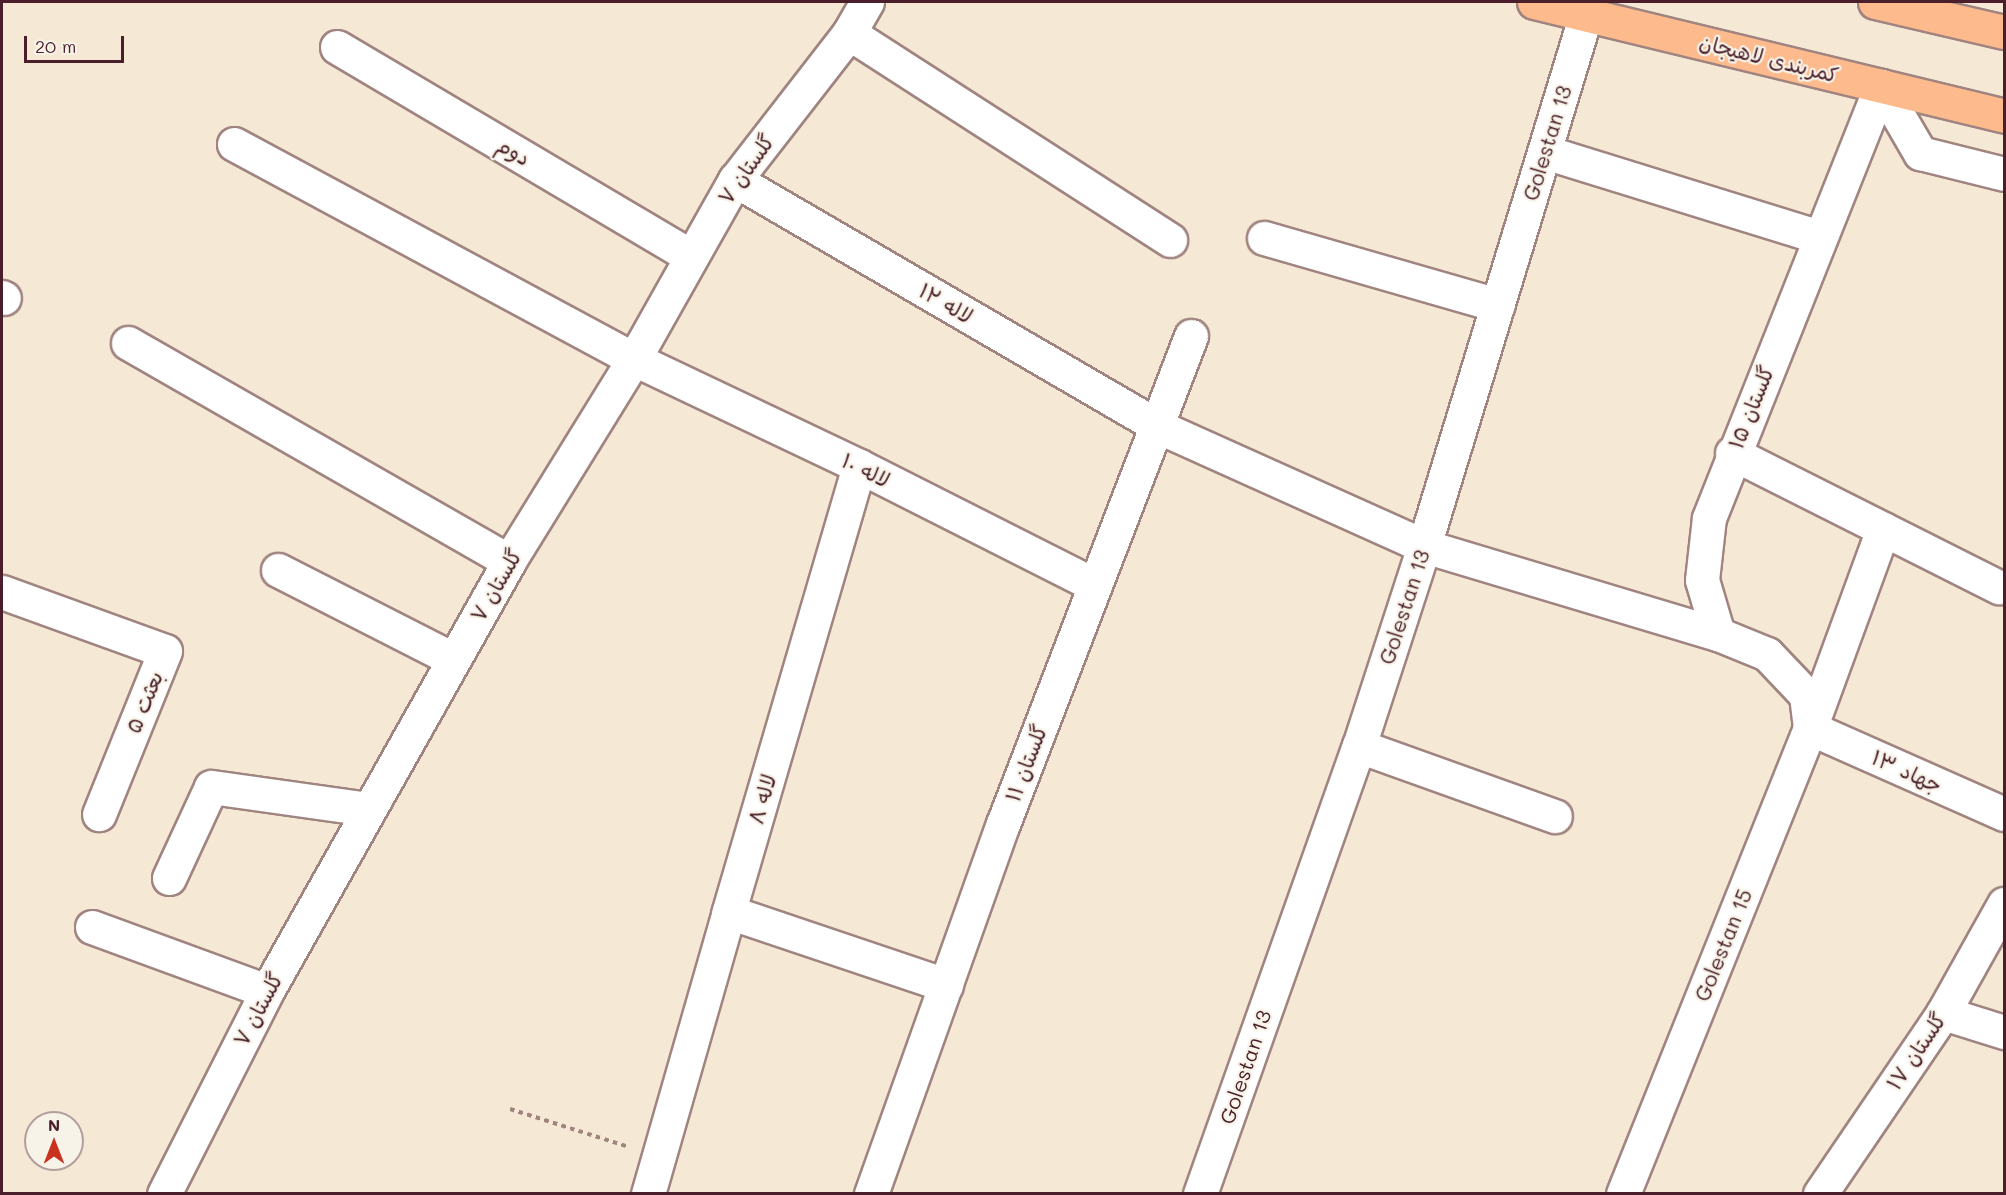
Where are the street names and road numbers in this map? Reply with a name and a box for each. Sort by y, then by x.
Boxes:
street label: کمربندی لاهیجان [1697,29,1841,87]
street label: Golestan 13 [1518,82,1576,204]
street label: گلستان ۷ [713,129,779,209]
street label: دوم [493,131,535,171]
street label: لاله ۱۲ [915,278,977,328]
street label: گلستان ۱۵ [1723,362,1779,452]
street label: لاله ۱۰ [838,448,894,492]
street label: گلستان ۷ [465,544,527,626]
street label: Golestan 13 [1374,547,1434,667]
street label: بعثت ۵ [120,667,168,737]
street label: گلستان ۱۱ [1000,721,1052,805]
street label: جهاد ۱۳ [1868,744,1946,798]
street label: لاله ۸ [743,771,781,827]
street label: Golestan 15 [1689,885,1757,1005]
street label: گلستان ۷ [228,968,288,1050]
street label: Golestan 13 [1214,1007,1276,1127]
street label: گلستان ۱۷ [1881,1008,1951,1094]

